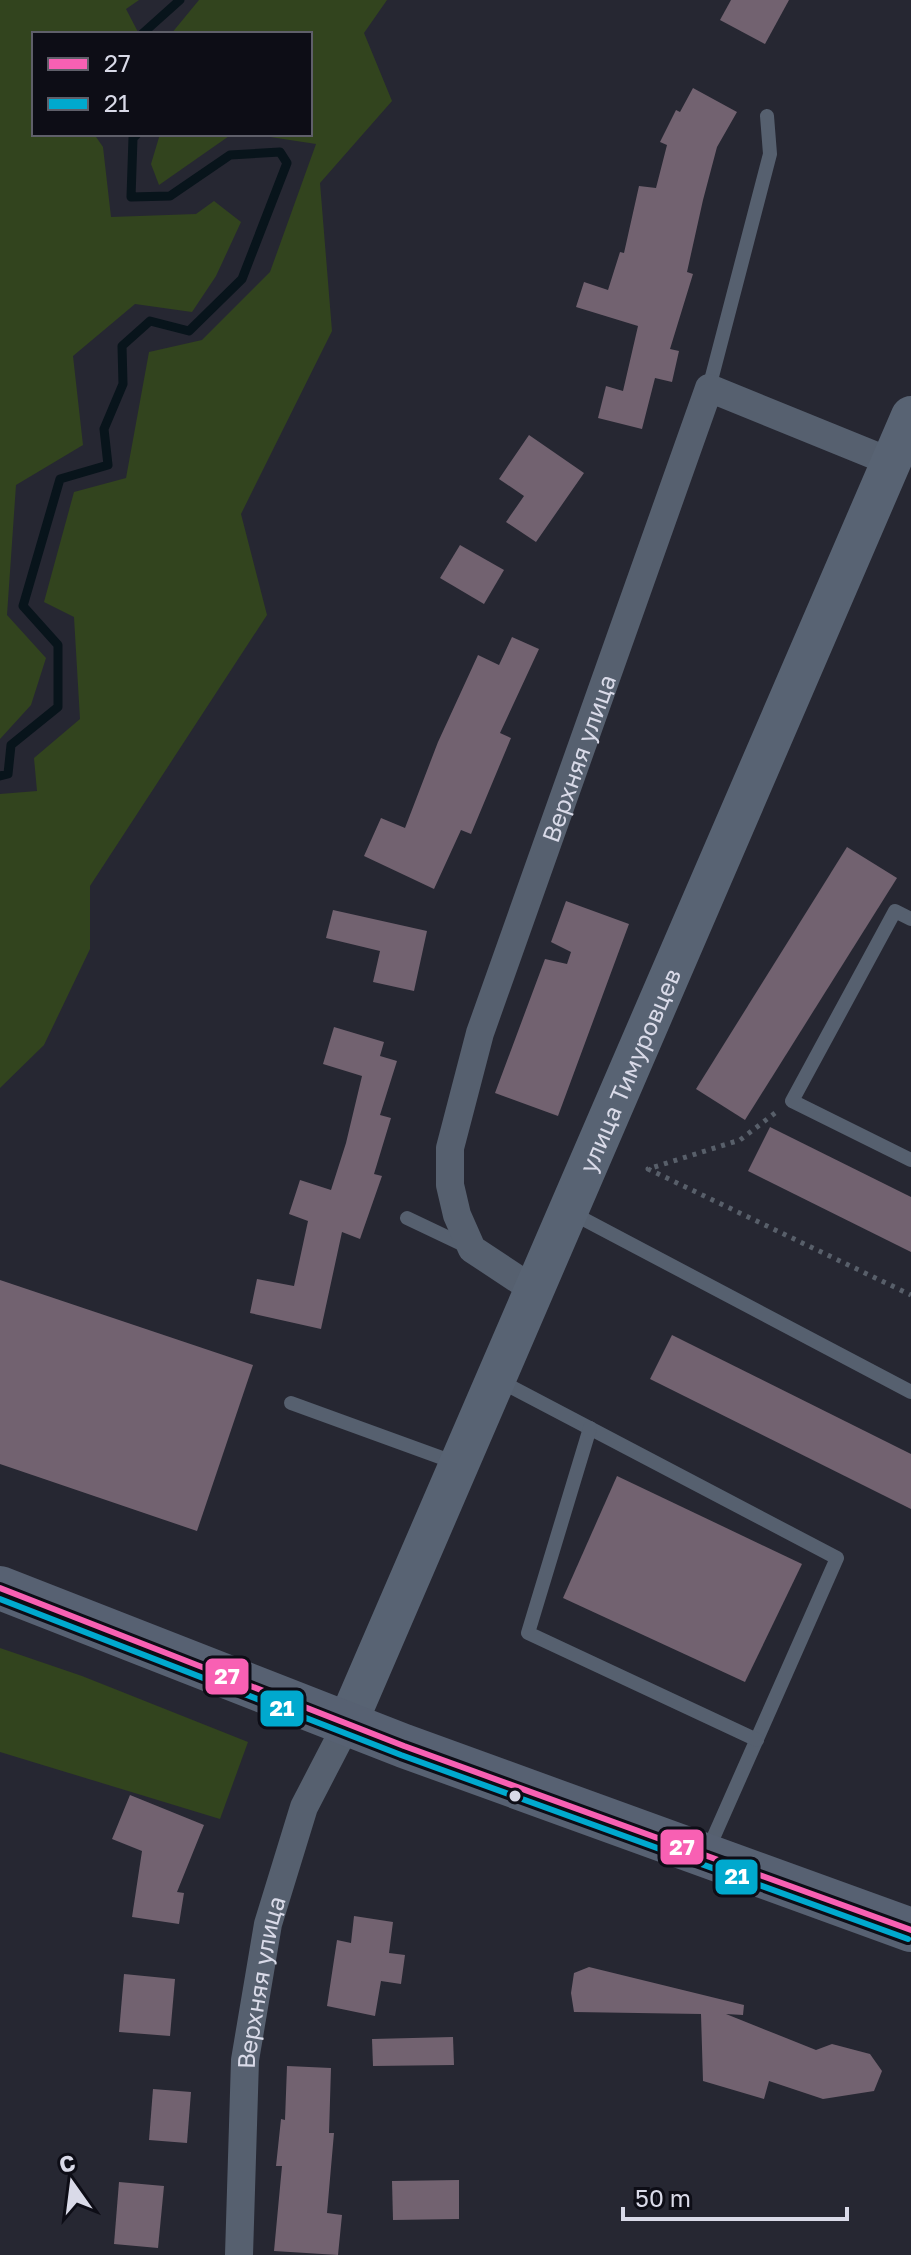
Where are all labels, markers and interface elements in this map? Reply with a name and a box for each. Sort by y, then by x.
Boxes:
legend [32,32,312,136]
text: 27 [104,48,131,77]
text: 21 [104,88,130,117]
street label: Верхняя улица [535,670,621,846]
street label: улица Тимуровцев [572,964,686,1177]
line badge: 27 [204,1657,250,1696]
text: 27 [214,1662,240,1689]
line badge: 21 [259,1689,305,1728]
text: 21 [270,1694,294,1721]
unlabelled marker [507,1788,523,1804]
line badge: 27 [659,1828,705,1866]
text: 27 [669,1833,695,1860]
line badge: 21 [714,1858,759,1896]
text: 21 [725,1862,749,1889]
street label: Верхняя улица [230,1892,290,2069]
north arrow [32,2143,112,2223]
text: С [56,2148,78,2178]
scale bar [623,2171,847,2221]
text: 50 m [635,2183,691,2212]

